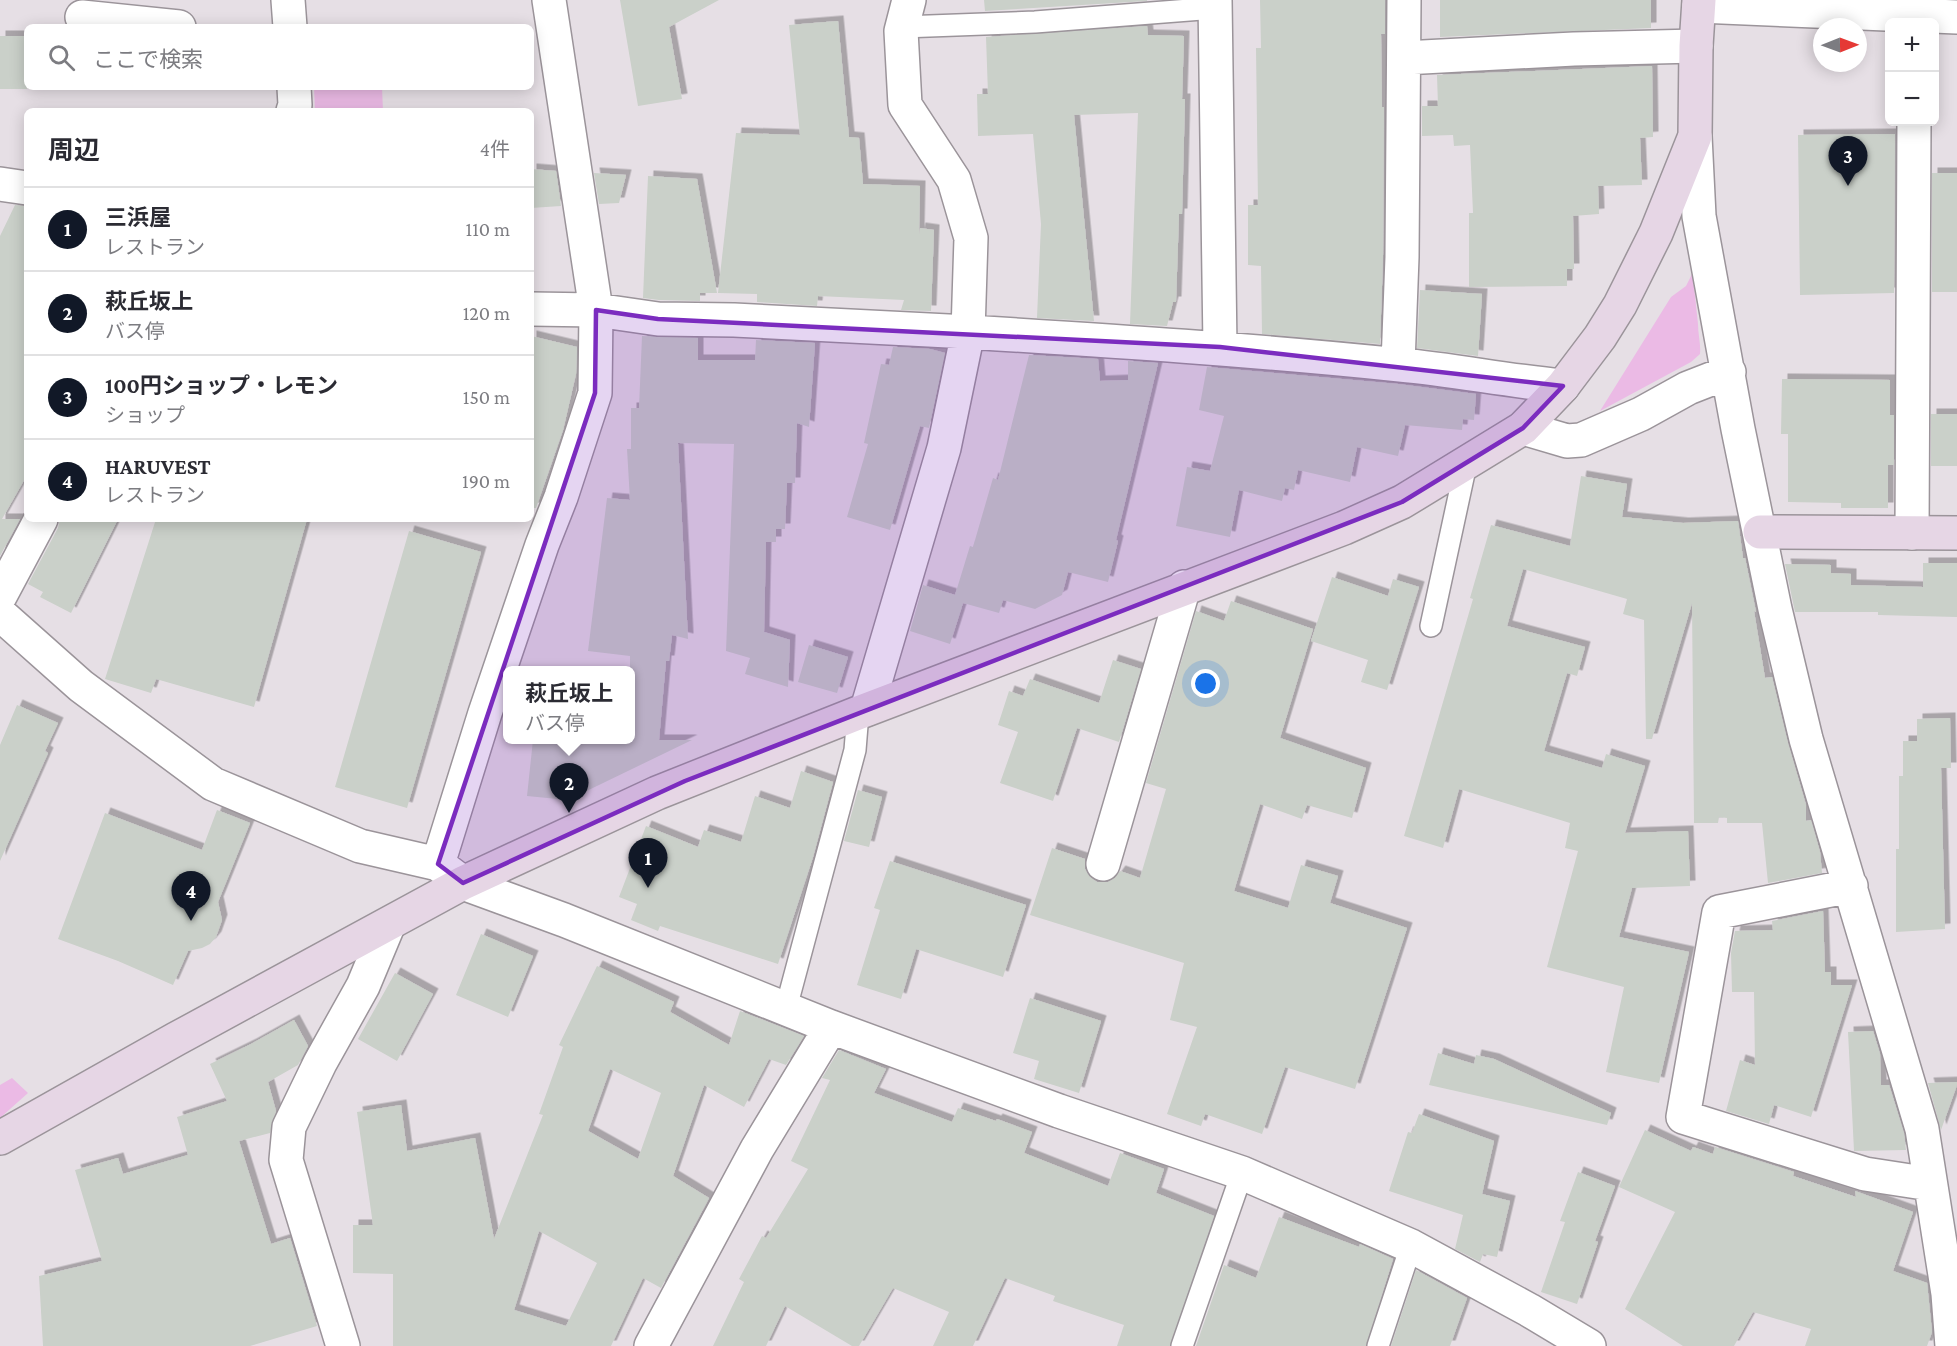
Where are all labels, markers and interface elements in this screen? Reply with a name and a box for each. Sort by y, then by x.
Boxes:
north arrow [1813,18,1867,72]
map controls [1885,18,1939,126]
button: + [1885,18,1939,72]
search box [24,24,534,90]
icon: search [45,41,78,74]
text: ここで検索 [93,47,203,72]
button: − [1885,72,1939,126]
text: 周辺 [48,136,100,165]
pin: 3 [1828,136,1868,186]
text: 4件 [480,138,510,160]
text: 三浜屋 [105,205,171,230]
text: 1 [64,218,71,240]
text: 110 m [466,218,510,240]
text: レストラン [105,236,205,258]
text: 萩丘坂上 [105,289,193,314]
text: 2 [62,302,73,324]
text: 120 m [463,302,510,324]
text: バス停 [105,320,165,342]
text: 100円ショップ・レモン [105,373,338,398]
text: 3 [63,386,72,408]
text: 150 m [463,386,510,408]
text: ショップ [105,404,185,426]
text: HARUVEST [105,454,211,479]
text: 4 [62,470,73,492]
text: 190 m [462,470,510,492]
text: レストラン [105,484,205,506]
popup [503,666,635,744]
your location [1191,669,1220,698]
text: 萩丘坂上 [525,681,613,706]
text: バス停 [525,712,585,734]
pin: 2 [550,764,588,813]
pin: 1 [628,838,668,888]
pin: 4 [172,872,210,921]

